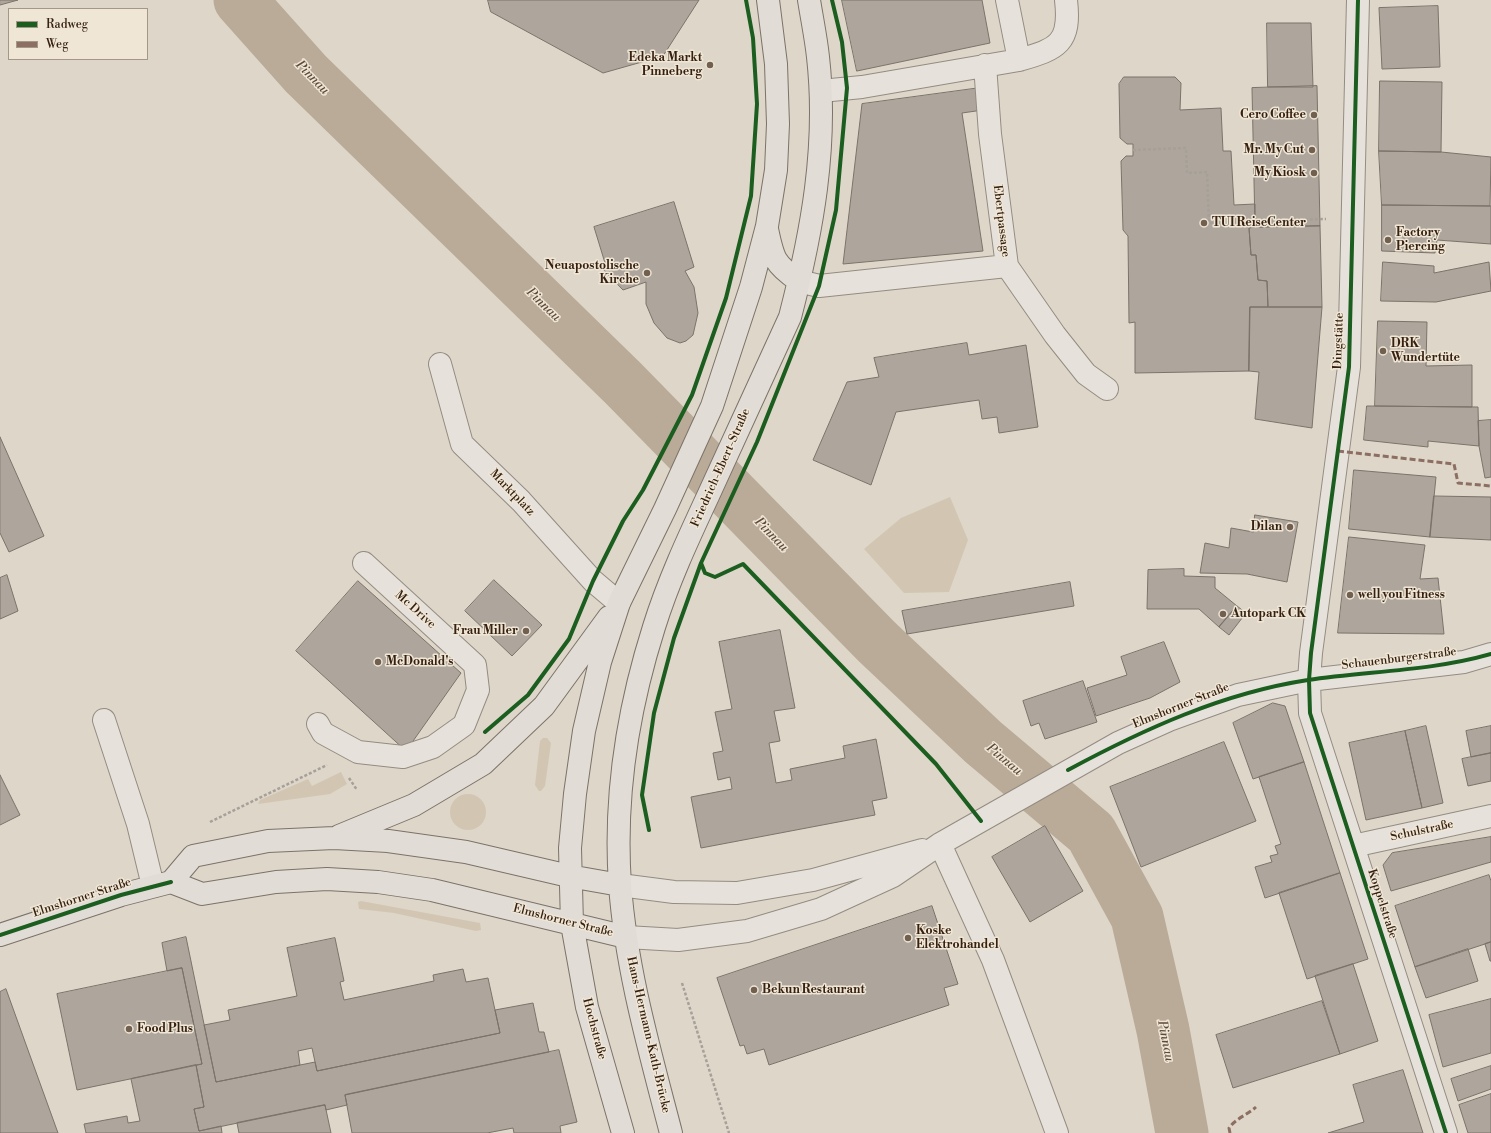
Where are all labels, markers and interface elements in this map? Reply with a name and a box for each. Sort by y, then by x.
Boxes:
legend [8,8,148,60]
text: Radweg [46,17,88,32]
text: Weg [46,37,68,52]
place label: Edeka Markt Pinneberg [629,51,702,79]
water label: Pinnau [292,58,332,98]
marker: Edeka Markt Pinneberg [705,60,715,70]
place label: Cero Coffee [1240,108,1306,122]
marker: Cero Coffee [1309,110,1319,120]
place label: Mr. My Cut [1243,143,1304,157]
marker: Mr. My Cut [1307,145,1317,155]
place label: My Kiosk [1254,166,1306,180]
marker: My Kiosk [1309,168,1319,178]
street label: Ebertpassage [989,184,1013,258]
place label: TUI ReiseCenter [1212,216,1306,230]
marker: TUI ReiseCenter [1199,218,1209,228]
place label: Factory Piercing [1396,226,1445,254]
marker: Factory Piercing [1383,235,1393,245]
place label: Neuapostolische Kirche [545,259,639,287]
marker: Neuapostolische Kirche [642,268,652,278]
water label: Pinnau [523,285,563,325]
street label: Dingstätte [1331,312,1347,370]
place label: DRK Wundertüte [1391,337,1460,365]
marker: DRK Wundertüte [1378,346,1388,356]
street label: Friedrich-Ebert-Straße [688,406,754,530]
street label: Marktplatz [486,467,538,519]
water label: Pinnau [751,515,791,555]
place label: Dilan [1251,520,1282,534]
marker: Dilan [1285,522,1295,532]
street label: Mc Drive [392,588,438,632]
place label: well you Fitness [1358,588,1445,602]
marker: well you Fitness [1345,590,1355,600]
place label: Autopark CK [1231,607,1306,621]
marker: Autopark CK [1218,609,1228,619]
place label: Frau Miller [453,624,518,638]
marker: Frau Miller [521,626,531,636]
street label: Schauenburgerstraße [1341,645,1457,673]
place label: McDonald's [386,655,453,669]
marker: McDonald's [373,657,383,667]
street label: Elmshorner Straße [1131,680,1231,732]
water label: Pinnau [983,741,1025,779]
street label: Schulstraße [1389,817,1455,845]
street label: Koppelstraße [1364,867,1400,941]
street label: Elmshorner Straße [31,875,133,921]
street label: Elmshorner Straße [511,902,615,940]
place label: Koske Elektrohandel [916,924,999,952]
marker: Koske Elektrohandel [903,933,913,943]
street label: Hans-Hermann-Kath-Brücke [623,955,673,1115]
place label: Bekun Restaurant [762,983,865,997]
marker: Bekun Restaurant [749,985,759,995]
street label: Hochstraße [579,997,609,1061]
water label: Pinnau [1153,1019,1177,1063]
place label: Food Plus [137,1022,193,1036]
marker: Food Plus [124,1024,134,1034]

